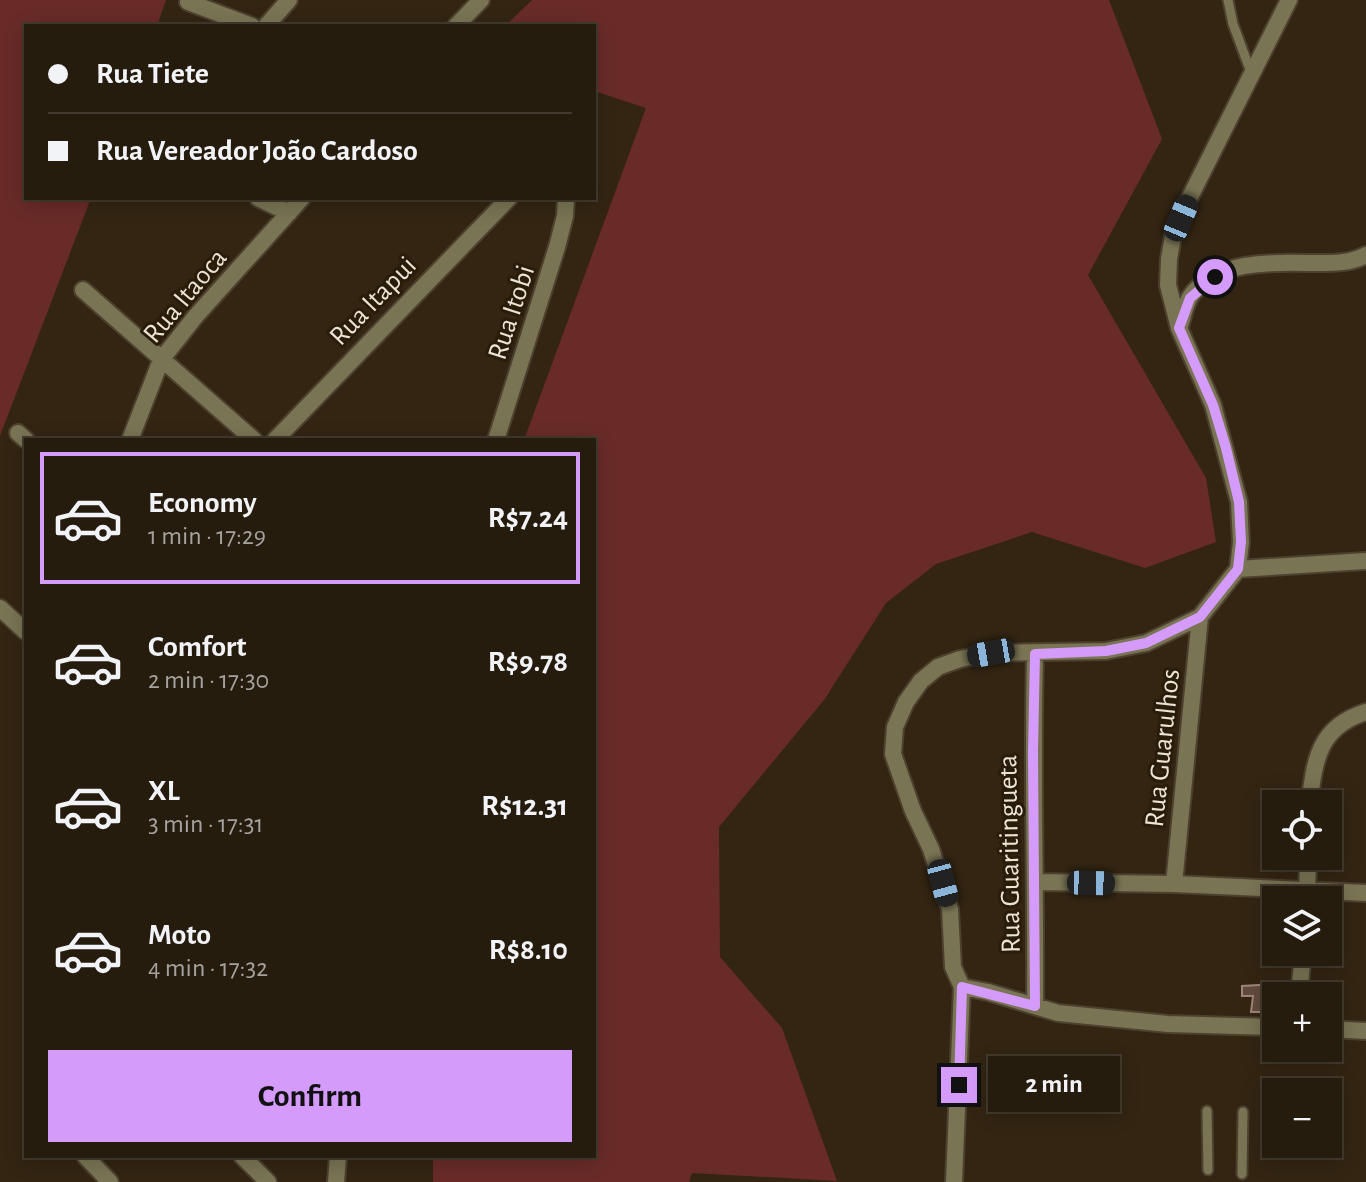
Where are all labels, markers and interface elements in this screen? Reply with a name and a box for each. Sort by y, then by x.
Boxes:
text: Rua Tiete [96,59,209,89]
text: Rua Vereador João Cardoso [96,136,418,166]
car [1161,191,1201,245]
street label: Rua Itaoca [138,244,233,349]
street label: Rua Itapui [325,252,422,351]
route start [1197,259,1233,295]
street label: Rua Itobi [484,262,540,363]
icon: car [52,482,124,554]
text: Economy [148,488,257,518]
text: R$7.24 [488,503,568,533]
text: 1 min · 17:29 [148,523,266,549]
icon: car [52,626,124,698]
text: Comfort [148,632,247,662]
car [965,637,1017,669]
text: R$9.78 [488,647,568,677]
text: 2 min · 17:30 [148,667,269,693]
street label: Rua Guarulhos [1141,668,1185,829]
street label: Rua Guaritingueta [994,754,1026,954]
icon: car [52,770,124,842]
text: XL [148,776,180,806]
map controls [1262,790,1342,1158]
button: locate [1262,790,1342,870]
text: R$12.31 [481,791,568,821]
text: 3 min · 17:31 [148,811,263,837]
car [925,857,961,909]
car [1067,871,1115,895]
button: layers [1262,886,1342,966]
icon: car [52,914,124,986]
text: Moto [148,920,211,950]
text: R$8.10 [489,935,568,965]
text: 4 min · 17:32 [148,955,268,981]
button: + [1262,982,1342,1062]
button: Confirm [48,1050,572,1142]
callout: 2 min [987,1057,1119,1113]
route end [941,1067,977,1103]
text: 2 min [1025,1071,1083,1097]
button: − [1262,1078,1342,1158]

